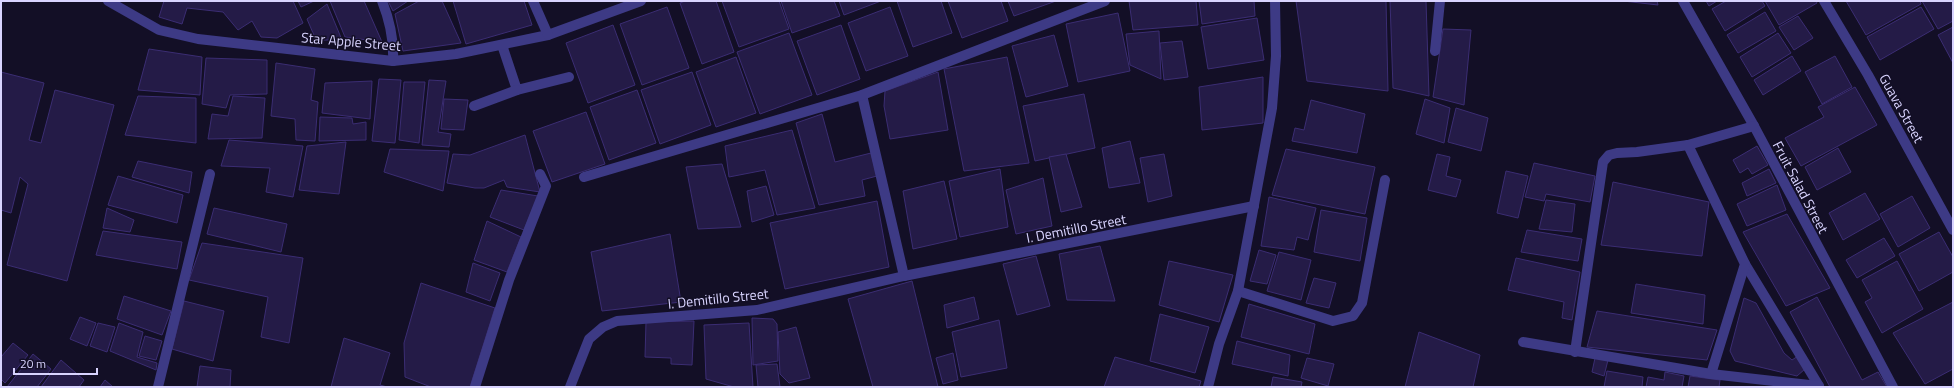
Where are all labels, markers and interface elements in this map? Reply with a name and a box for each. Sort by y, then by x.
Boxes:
street label: Star Apple Street [300,26,402,56]
street label: Guava Street [1874,70,1930,146]
street label: Fruit Salad Street [1768,137,1834,237]
street label: I. Demitillo Street [1024,208,1128,248]
street label: I. Demitillo Street [666,282,770,314]
scale bar [14,350,97,376]
text: 20 m [20,354,46,373]

